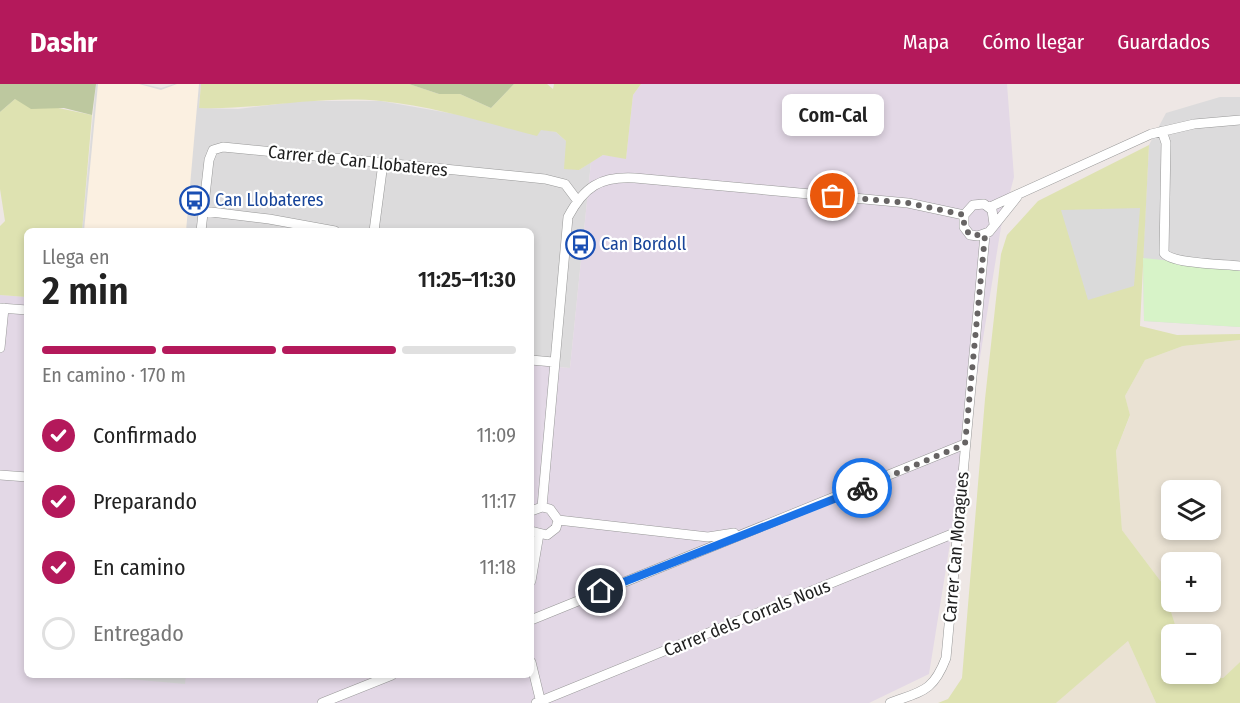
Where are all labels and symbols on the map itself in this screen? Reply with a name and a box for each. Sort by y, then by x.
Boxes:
callout: Com-Cal [782,94,884,136]
street label: Carrer de Can Llobateres [267,141,449,181]
pin [807,170,858,221]
bus stop icon: Can Llobateres [178,184,210,216]
place label: Can Llobateres [215,189,324,211]
bus stop icon: Can Bordoll [564,228,596,260]
place label: Can Bordoll [601,233,686,255]
courier [832,458,892,518]
street label: Carrer Can Moragues [938,470,974,623]
pin [575,565,626,616]
street label: Carrer dels Corrals Nous [661,574,834,661]

